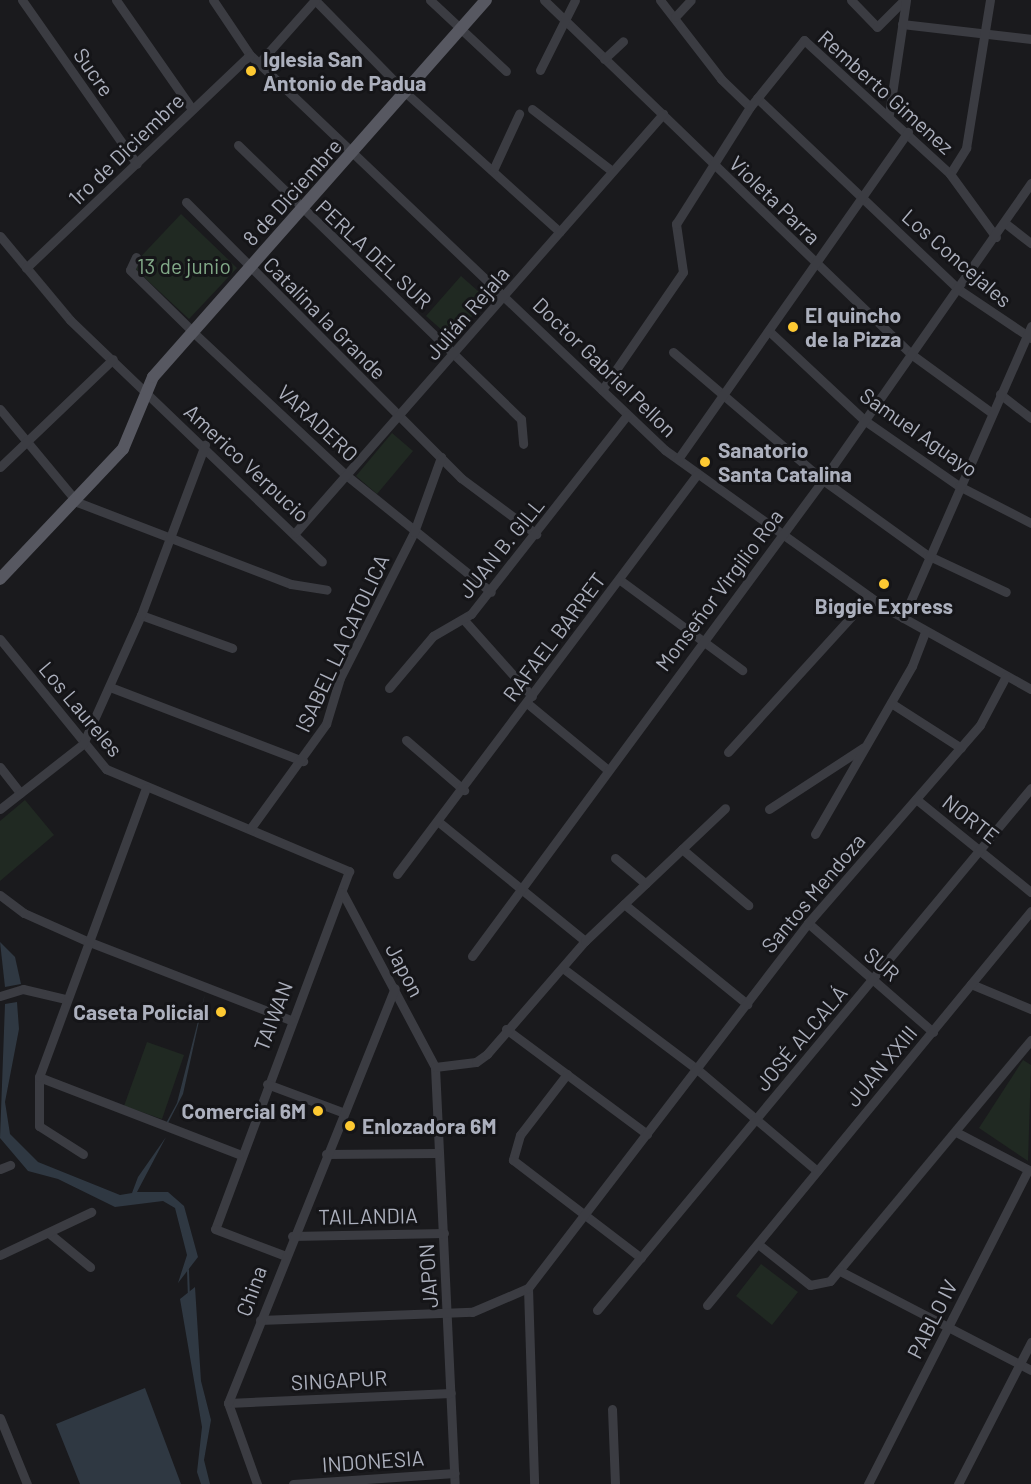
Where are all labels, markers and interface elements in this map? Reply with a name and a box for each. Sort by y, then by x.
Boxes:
street label: Remberto Gimenez [813,25,959,159]
street label: Sucre [68,43,120,101]
place label: Iglesia San Antonio de Padua [263,46,426,96]
marker: Iglesia San Antonio de Padua [244,64,258,78]
street label: 1ro de Diciembre [63,88,189,210]
street label: 8 de Diciembre [237,133,347,251]
street label: Violeta Parra [724,150,826,250]
street label: PERLA DEL SUR [311,194,437,314]
street label: Los Concejales [897,204,1017,312]
street label: Catalina la Grande [259,252,391,384]
park label: 13 de junio [137,253,231,279]
street label: Julián Rejala [420,261,514,365]
street label: Doctor Gabriel Pellon [528,292,682,442]
place label: El quincho de la Pizza [805,302,901,352]
marker: El quincho de la Pizza [786,320,800,334]
street label: VARADERO [272,379,364,467]
street label: Samuel Aguayo [855,382,983,482]
street label: Americo Verpucio [179,399,315,527]
place label: Sanatorio Santa Catalina [718,437,852,487]
marker: Sanatorio Santa Catalina [696,453,714,471]
street label: JUAN B. GILL [453,493,549,603]
street label: Monseñor Virgilio Roa [650,504,788,676]
street label: ISABEL LA CATOLICA [290,550,394,736]
street label: RAFAEL BARRET [497,568,611,706]
marker: Biggie Express [877,577,891,591]
place label: Biggie Express [815,593,953,619]
street label: Los Laureles [34,656,128,762]
street label: NORTE [938,789,1004,849]
street label: Santos Mendoza [756,828,870,958]
street label: Japon [380,939,430,1001]
street label: SUR [859,942,905,986]
street label: TAIWAN [248,978,298,1054]
street label: JOSÉ ALCALÁ [750,980,852,1096]
place label: Caseta Policial [73,999,209,1025]
marker: Caseta Policial [214,1005,228,1019]
street label: JUAN XXIII [840,1020,922,1112]
place label: Comercial 6M [182,1098,306,1124]
marker: Comercial 6M [311,1104,325,1118]
place label: Enlozadora 6M [362,1113,496,1139]
marker: Enlozadora 6M [343,1119,357,1133]
street label: TAILANDIA [318,1203,418,1229]
street label: JAPON [413,1243,443,1309]
street label: China [230,1263,272,1319]
street label: PABLO IV [902,1276,962,1362]
street label: SINGAPUR [290,1365,388,1395]
street label: INDONESIA [321,1445,425,1477]

